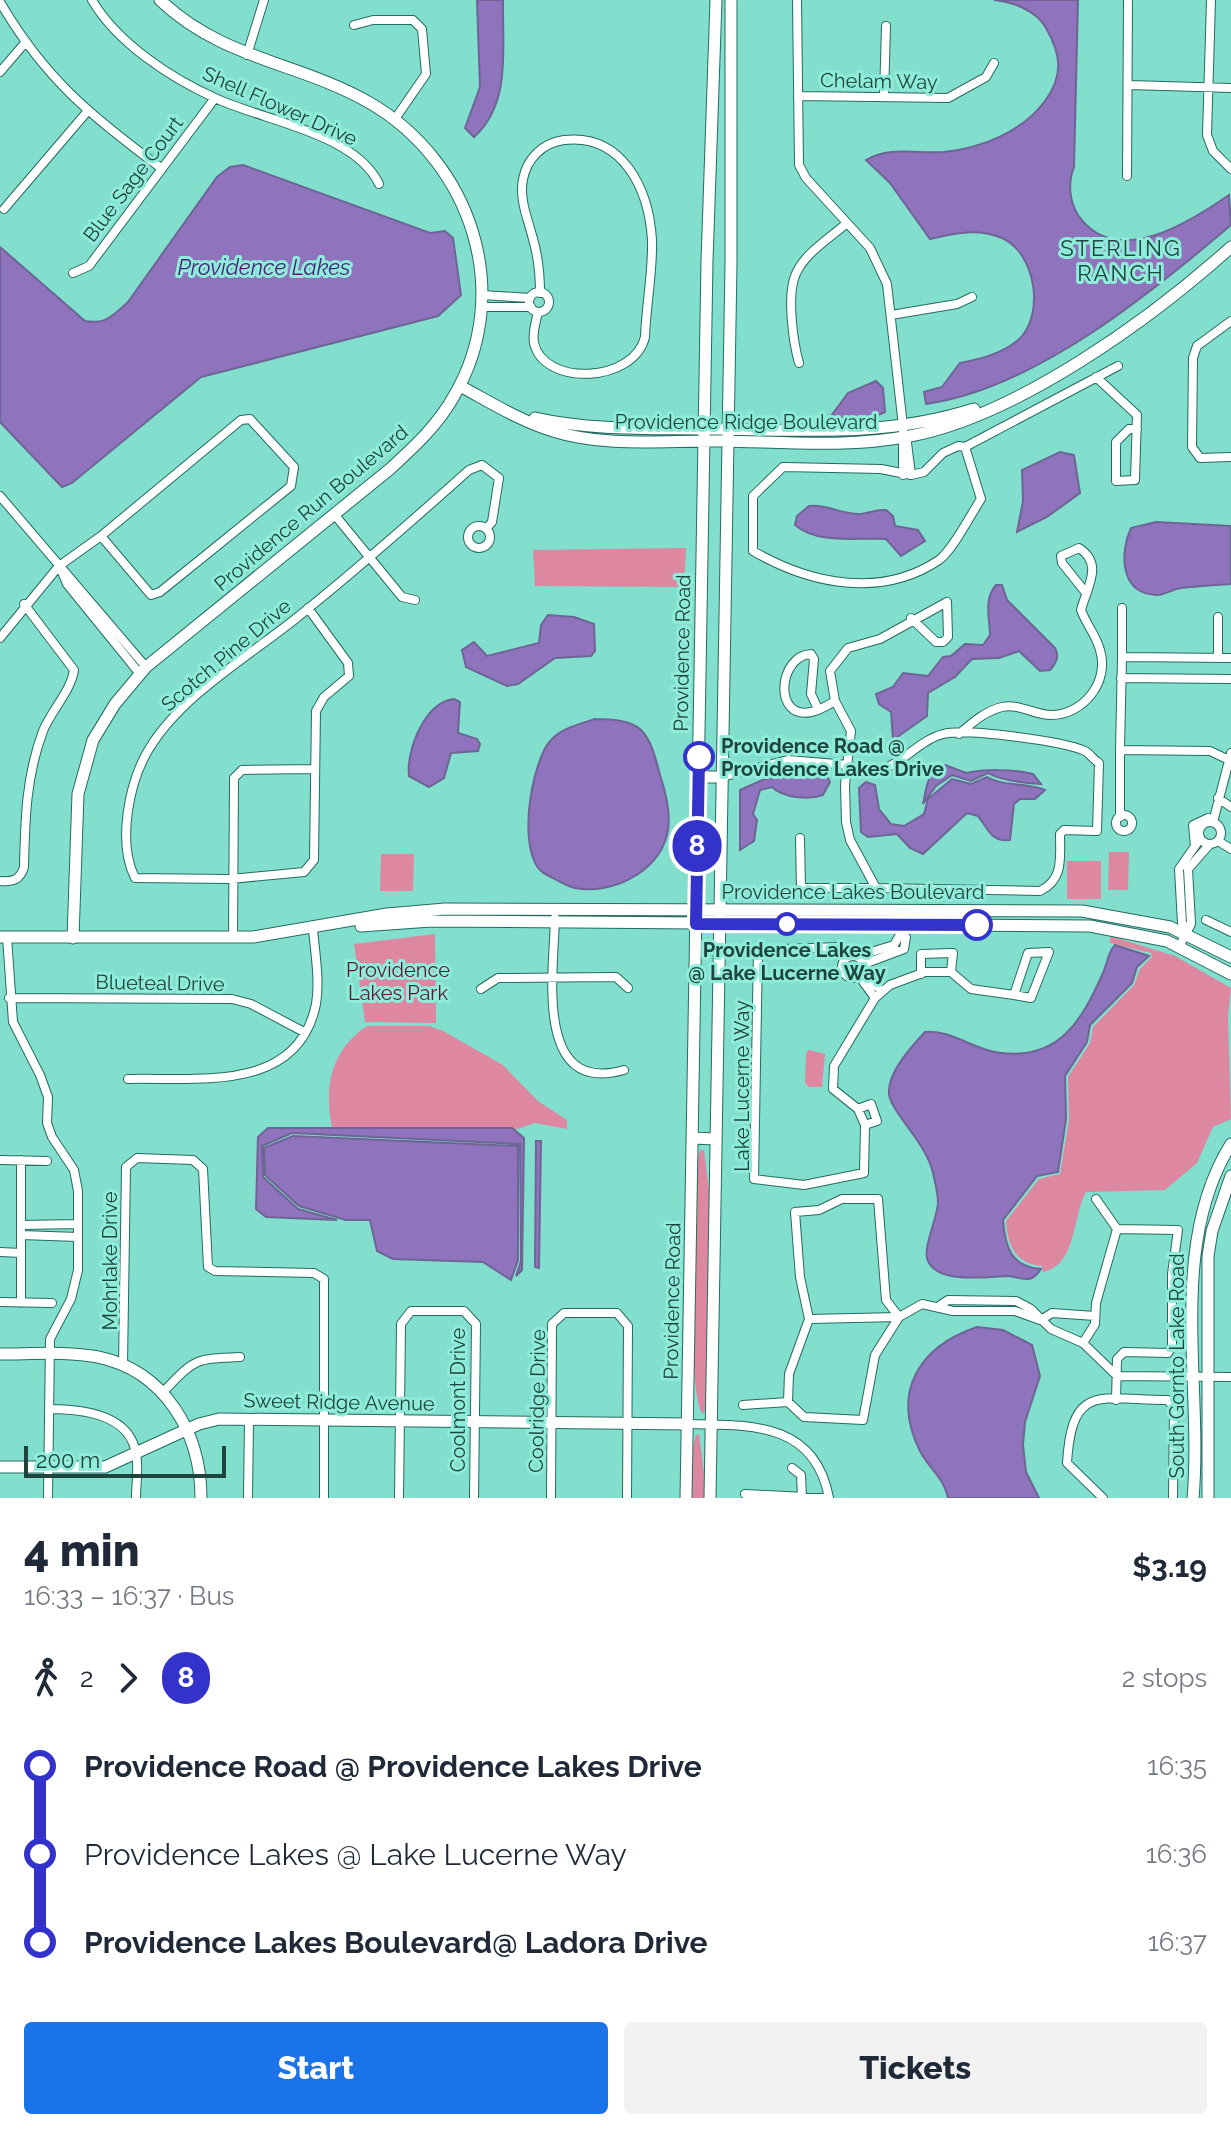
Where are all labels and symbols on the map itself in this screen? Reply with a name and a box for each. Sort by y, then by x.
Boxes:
street label: Shell Flower Drive [199,61,361,151]
street label: Chelam Way [820,68,938,94]
street label: Blue Sage Court [78,111,188,247]
district label: STERLING RANCH [1060,235,1182,286]
water label: Providence Lakes [178,254,350,280]
street label: Providence Ridge Boulevard [615,410,877,434]
street label: Providence Run Boulevard [209,420,413,596]
street label: Providence Road [669,574,695,732]
street label: Scotch Pine Drive [156,594,296,716]
place label: Providence Road @ Providence Lakes Drive [721,734,944,781]
marker: Providence Road @ Providence Lakes Drive [684,742,714,772]
line badge: 8 [671,820,723,872]
street label: Providence Lakes Boulevard [722,880,984,904]
unlabelled marker [962,910,992,940]
marker: Providence Lakes @ Lake Lucerne Way [776,913,798,935]
place label: Providence Lakes @ Lake Lucerne Way [688,938,886,985]
park label: Providence Lakes Park [346,958,450,1005]
street label: Blueteal Drive [95,970,225,996]
street label: Lake Lucerne Way [730,1000,754,1172]
street label: Mohrlake Drive [98,1191,122,1330]
street label: Providence Road [659,1222,685,1380]
street label: South Gornto Lake Road [1165,1253,1189,1479]
street label: Coolmont Drive [446,1328,470,1472]
street label: Coolridge Drive [524,1329,550,1473]
street label: Sweet Ridge Avenue [243,1388,435,1416]
scale bar [24,1442,226,1478]

